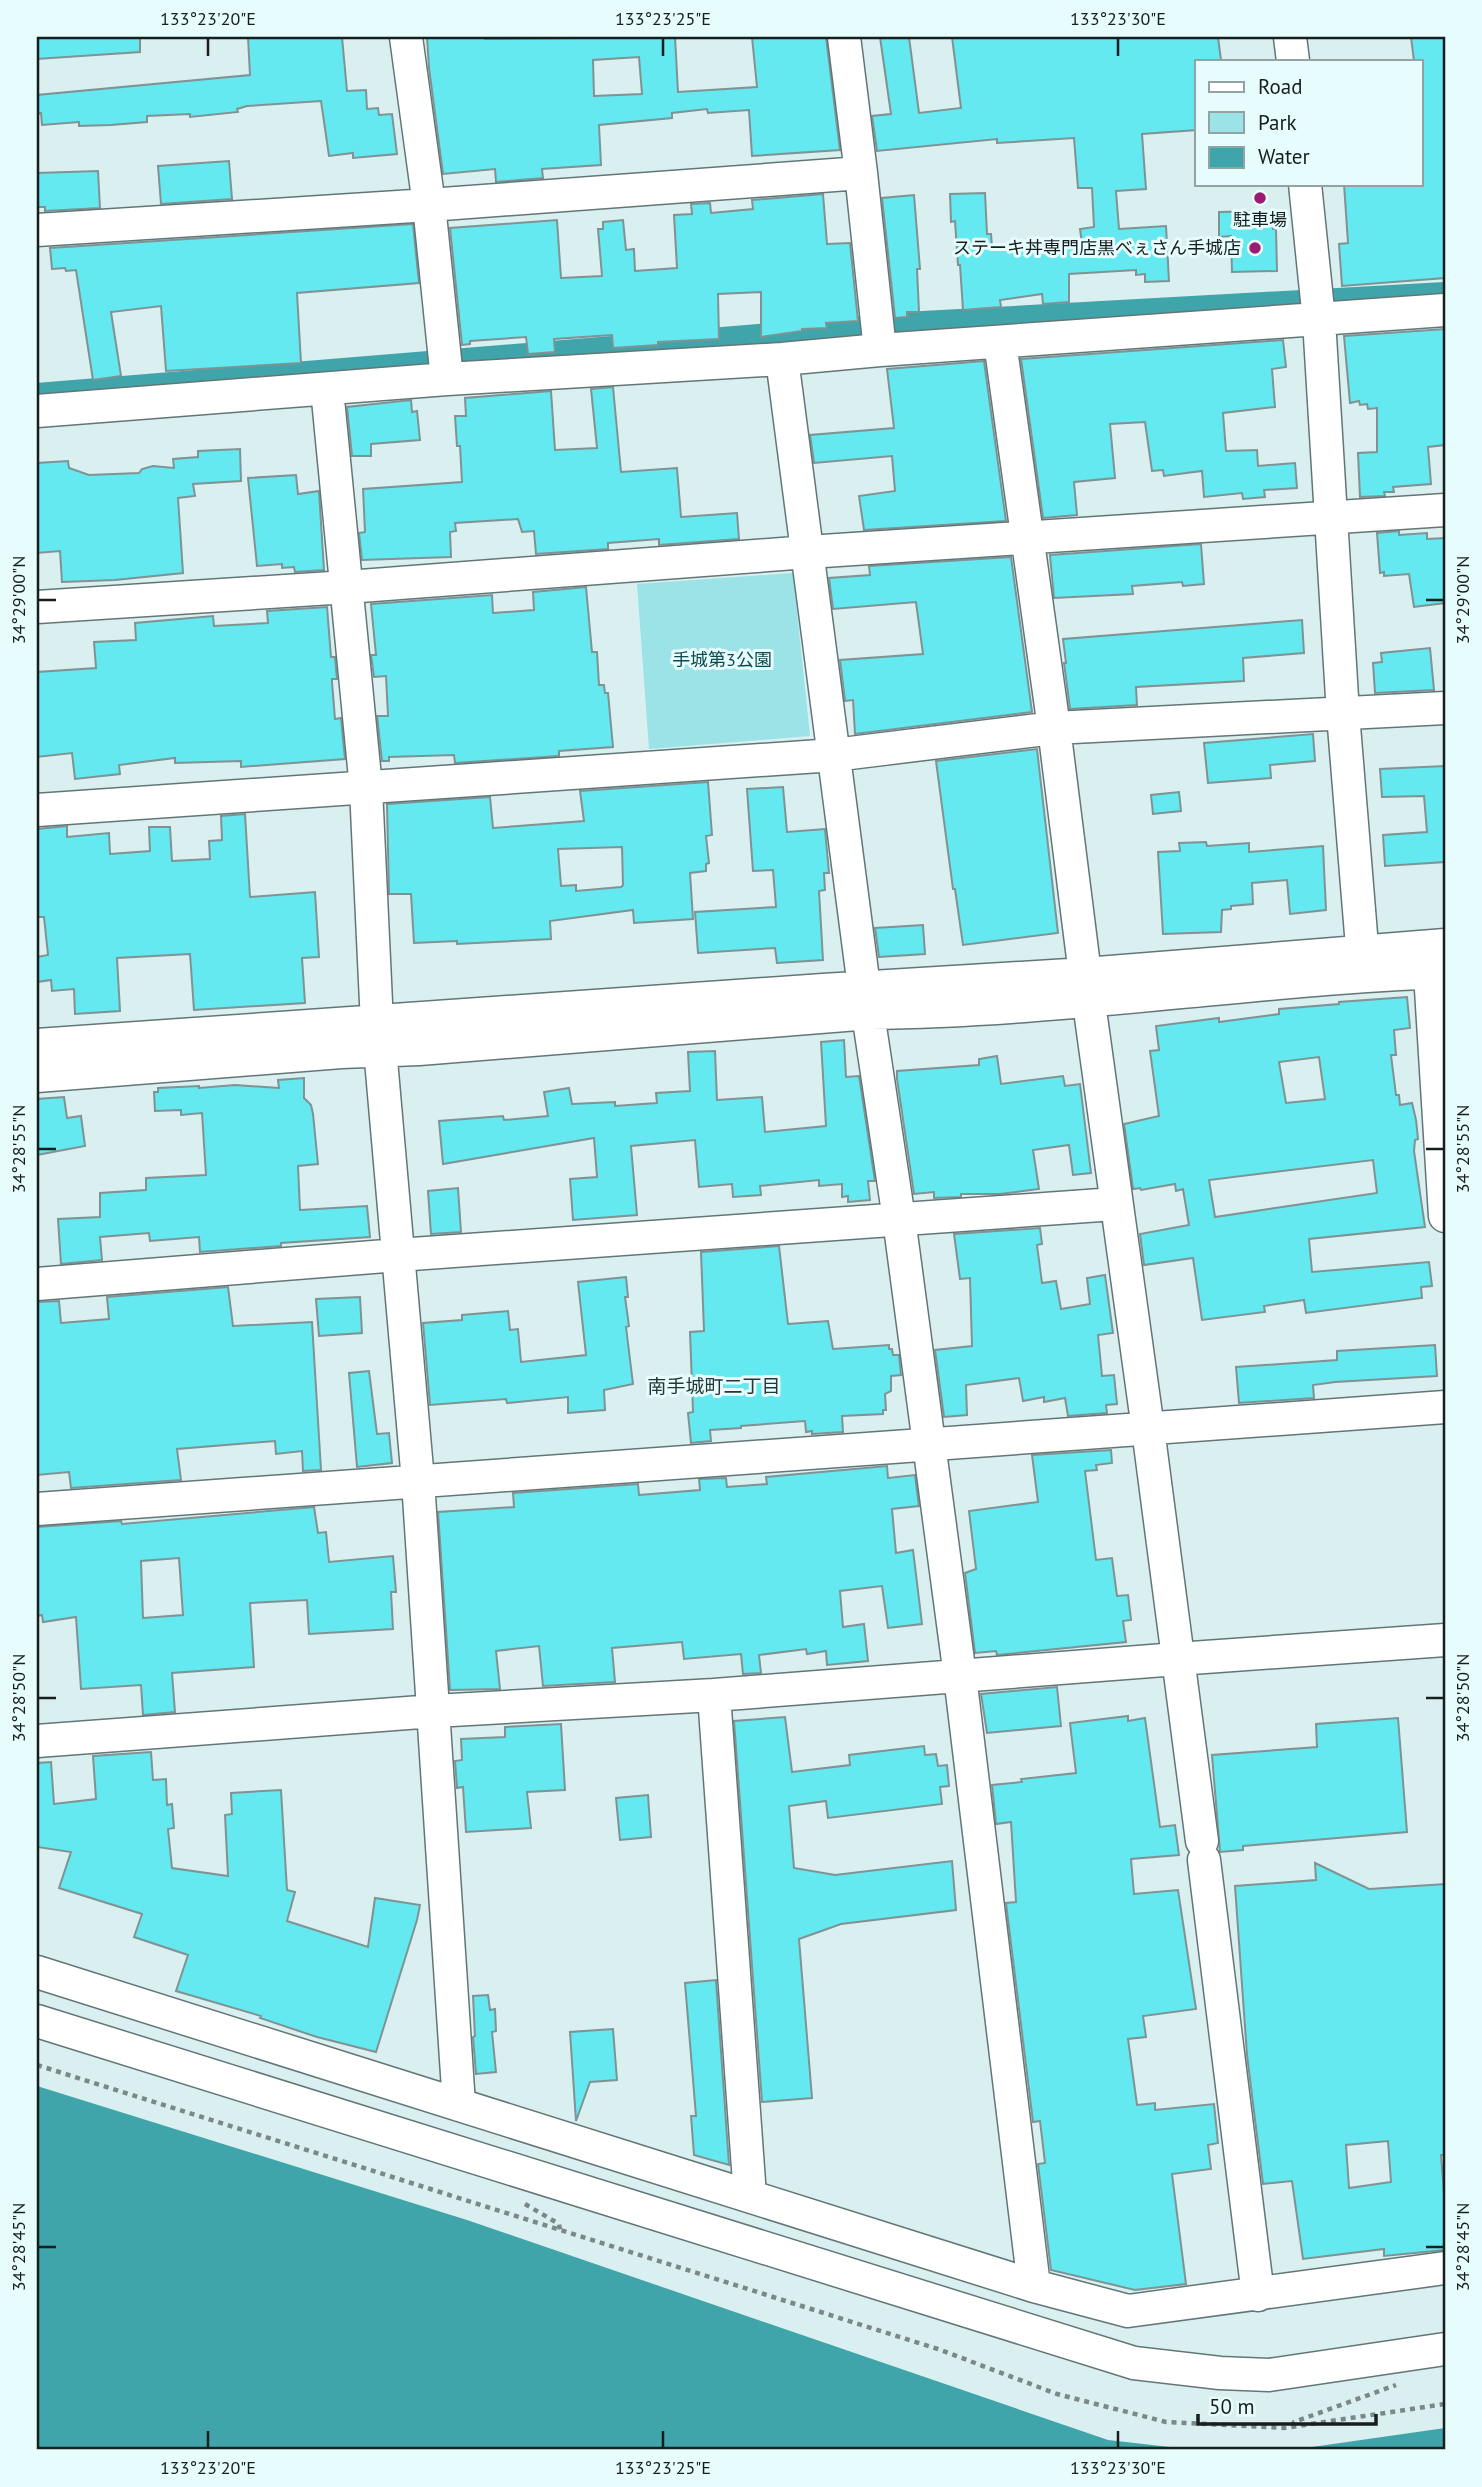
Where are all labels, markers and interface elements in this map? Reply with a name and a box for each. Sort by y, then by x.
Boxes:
text: 133°23'20"E [160,7,256,30]
text: 133°23'25"E [615,7,711,30]
text: 133°23'30"E [1070,7,1166,30]
legend [1195,60,1422,186]
text: Road [1258,73,1302,100]
text: Park [1258,109,1297,136]
text: Water [1258,143,1310,170]
marker: 駐車場 [1252,190,1268,206]
place label: 駐車場 [1233,208,1287,231]
place label: ステーキ丼専門店黒べぇさん手城店 [953,236,1241,259]
marker: ステーキ丼専門店黒べぇさん手城店 [1247,240,1263,256]
text: 34°29'00"N [7,556,30,644]
text: 34°29'00"N [1451,556,1474,644]
park label: 手城第3公園 [672,648,772,671]
text: 34°28'55"N [7,1105,30,1193]
text: 34°28'55"N [1451,1105,1474,1193]
district label: 南手城町二丁目 [647,1374,781,1398]
text: 34°28'50"N [7,1654,30,1742]
text: 34°28'50"N [1451,1654,1474,1742]
text: 34°28'45"N [7,2203,30,2291]
text: 34°28'45"N [1451,2203,1474,2291]
scale bar [1198,2382,1377,2426]
text: 50 m [1209,2393,1255,2420]
text: 133°23'20"E [160,2456,256,2479]
text: 133°23'25"E [615,2456,711,2479]
text: 133°23'30"E [1070,2456,1166,2479]

